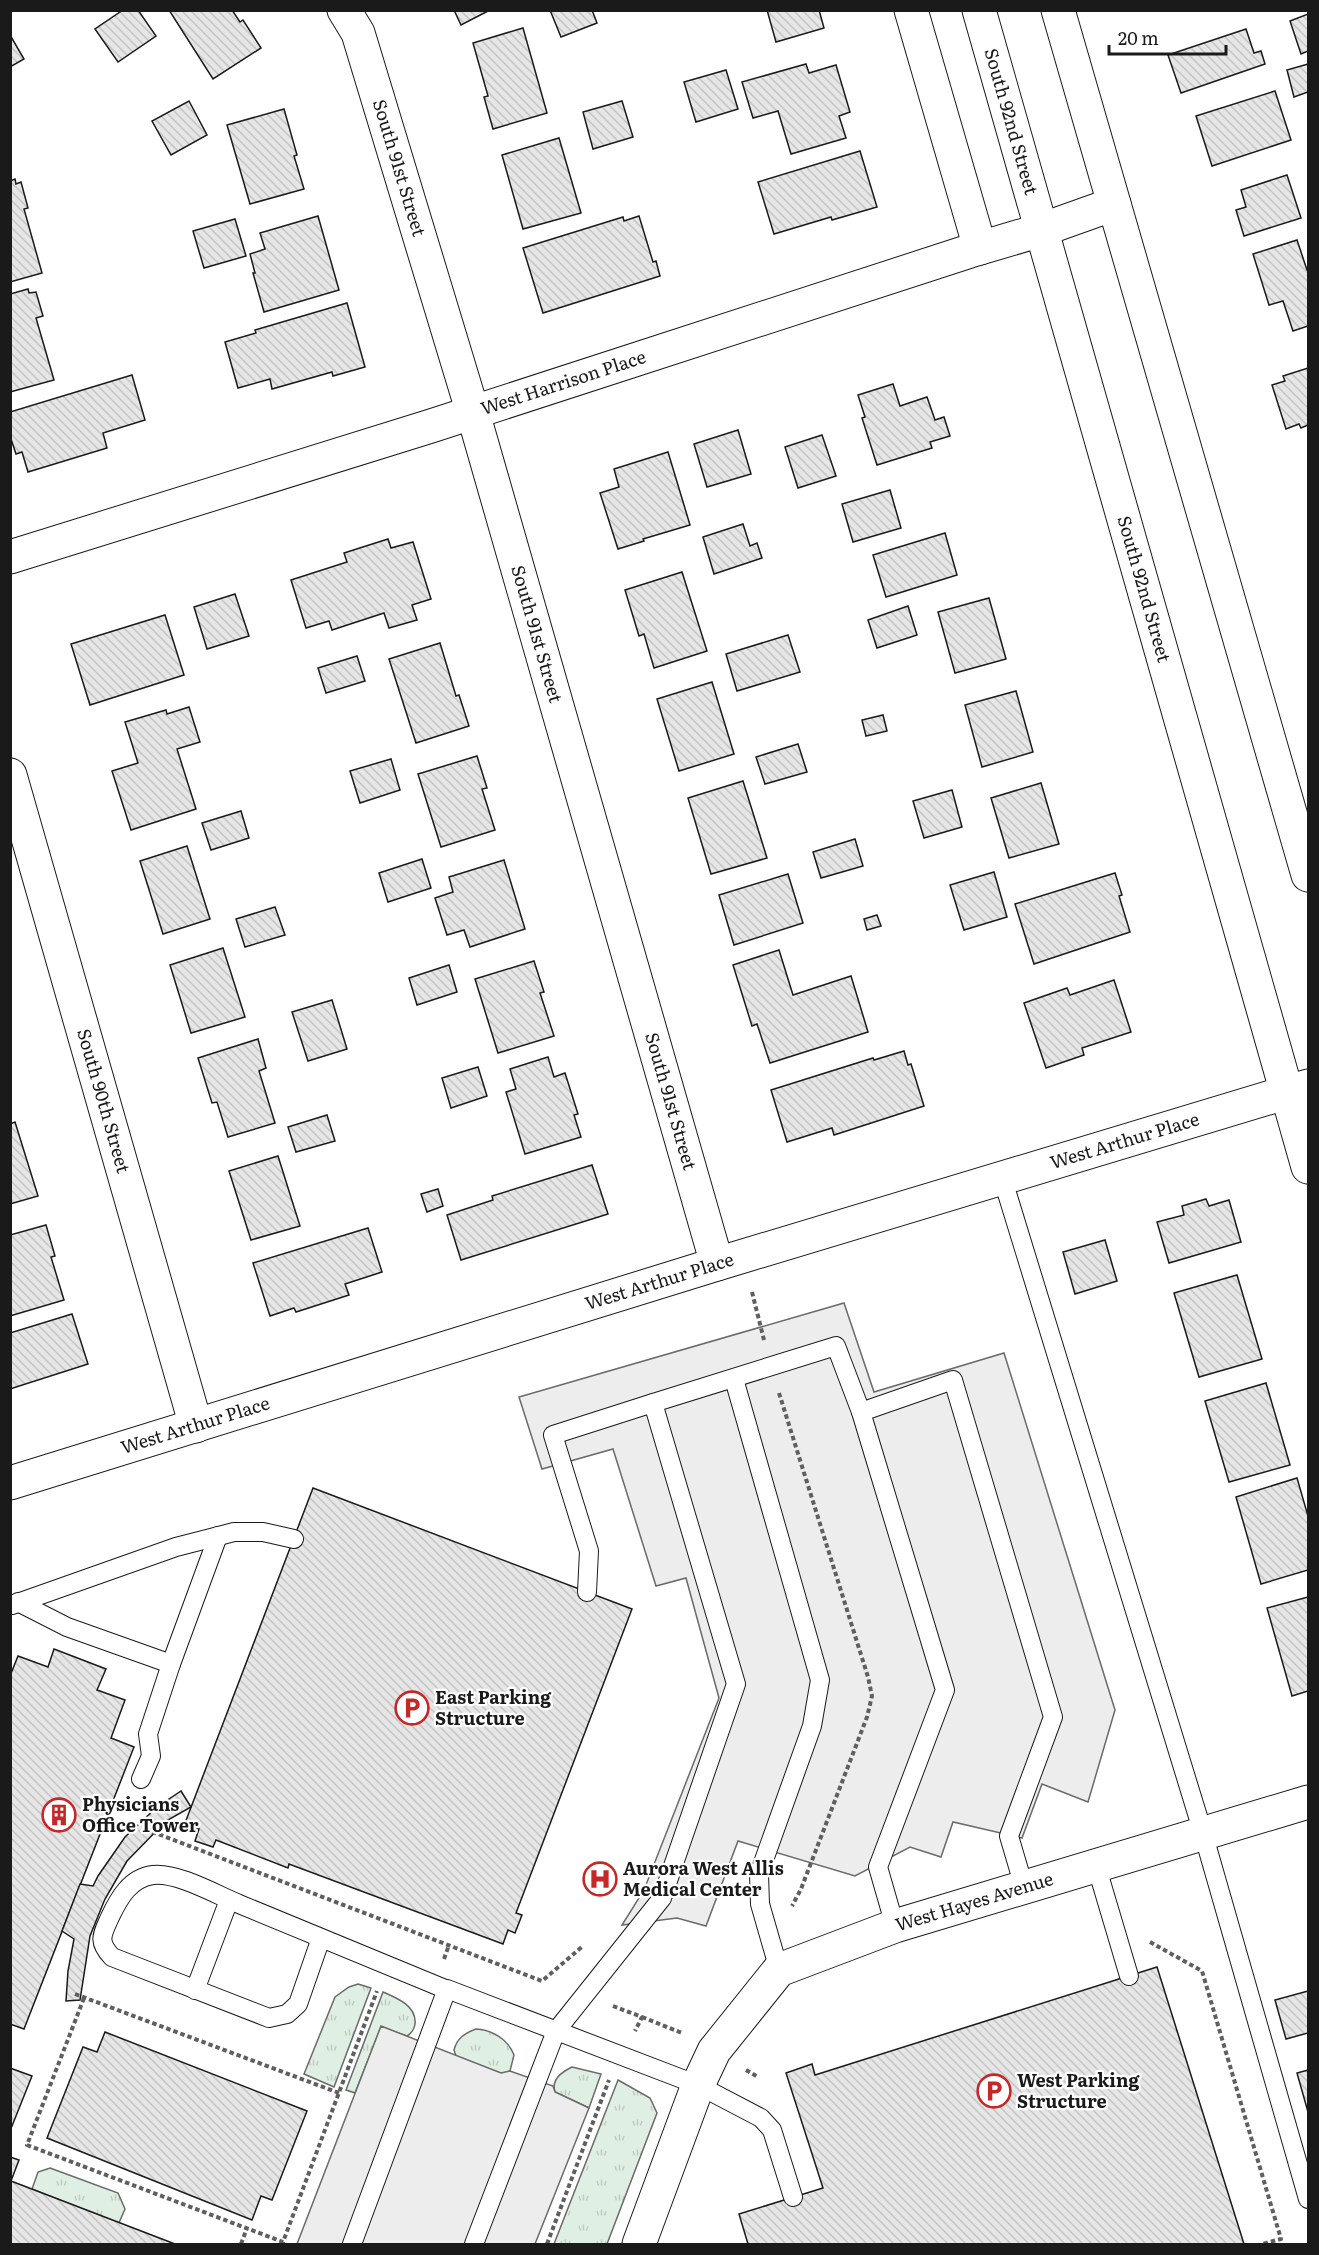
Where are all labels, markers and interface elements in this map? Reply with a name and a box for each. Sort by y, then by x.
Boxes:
scale bar [1109,18,1226,56]
text: 20 m [1118,24,1159,51]
street label: South 92nd Street [979,45,1046,198]
street label: South 91st Street [367,96,434,240]
street label: West Harrison Place [477,342,649,421]
street label: South 92nd Street [1111,512,1179,666]
street label: South 91st Street [505,562,571,706]
street label: South 90th Street [71,1025,138,1177]
street label: South 91st Street [639,1029,705,1174]
street label: West Arthur Place [1047,1105,1202,1175]
street label: West Arthur Place [581,1245,737,1316]
street label: West Arthur Place [117,1388,273,1460]
place label: East Parking Structure [435,1683,552,1731]
parking icon: East Parking Structure [394,1690,430,1726]
place label: Physicians Office Tower [82,1790,199,1838]
building icon: Physicians Office Tower [41,1797,77,1833]
place label: Aurora West Allis Medical Center [623,1854,784,1902]
hospital icon: Aurora West Allis Medical Center [582,1861,618,1897]
street label: West Hayes Avenue [892,1864,1056,1937]
place label: West Parking Structure [1017,2066,1140,2114]
parking icon: West Parking Structure [976,2073,1012,2109]

